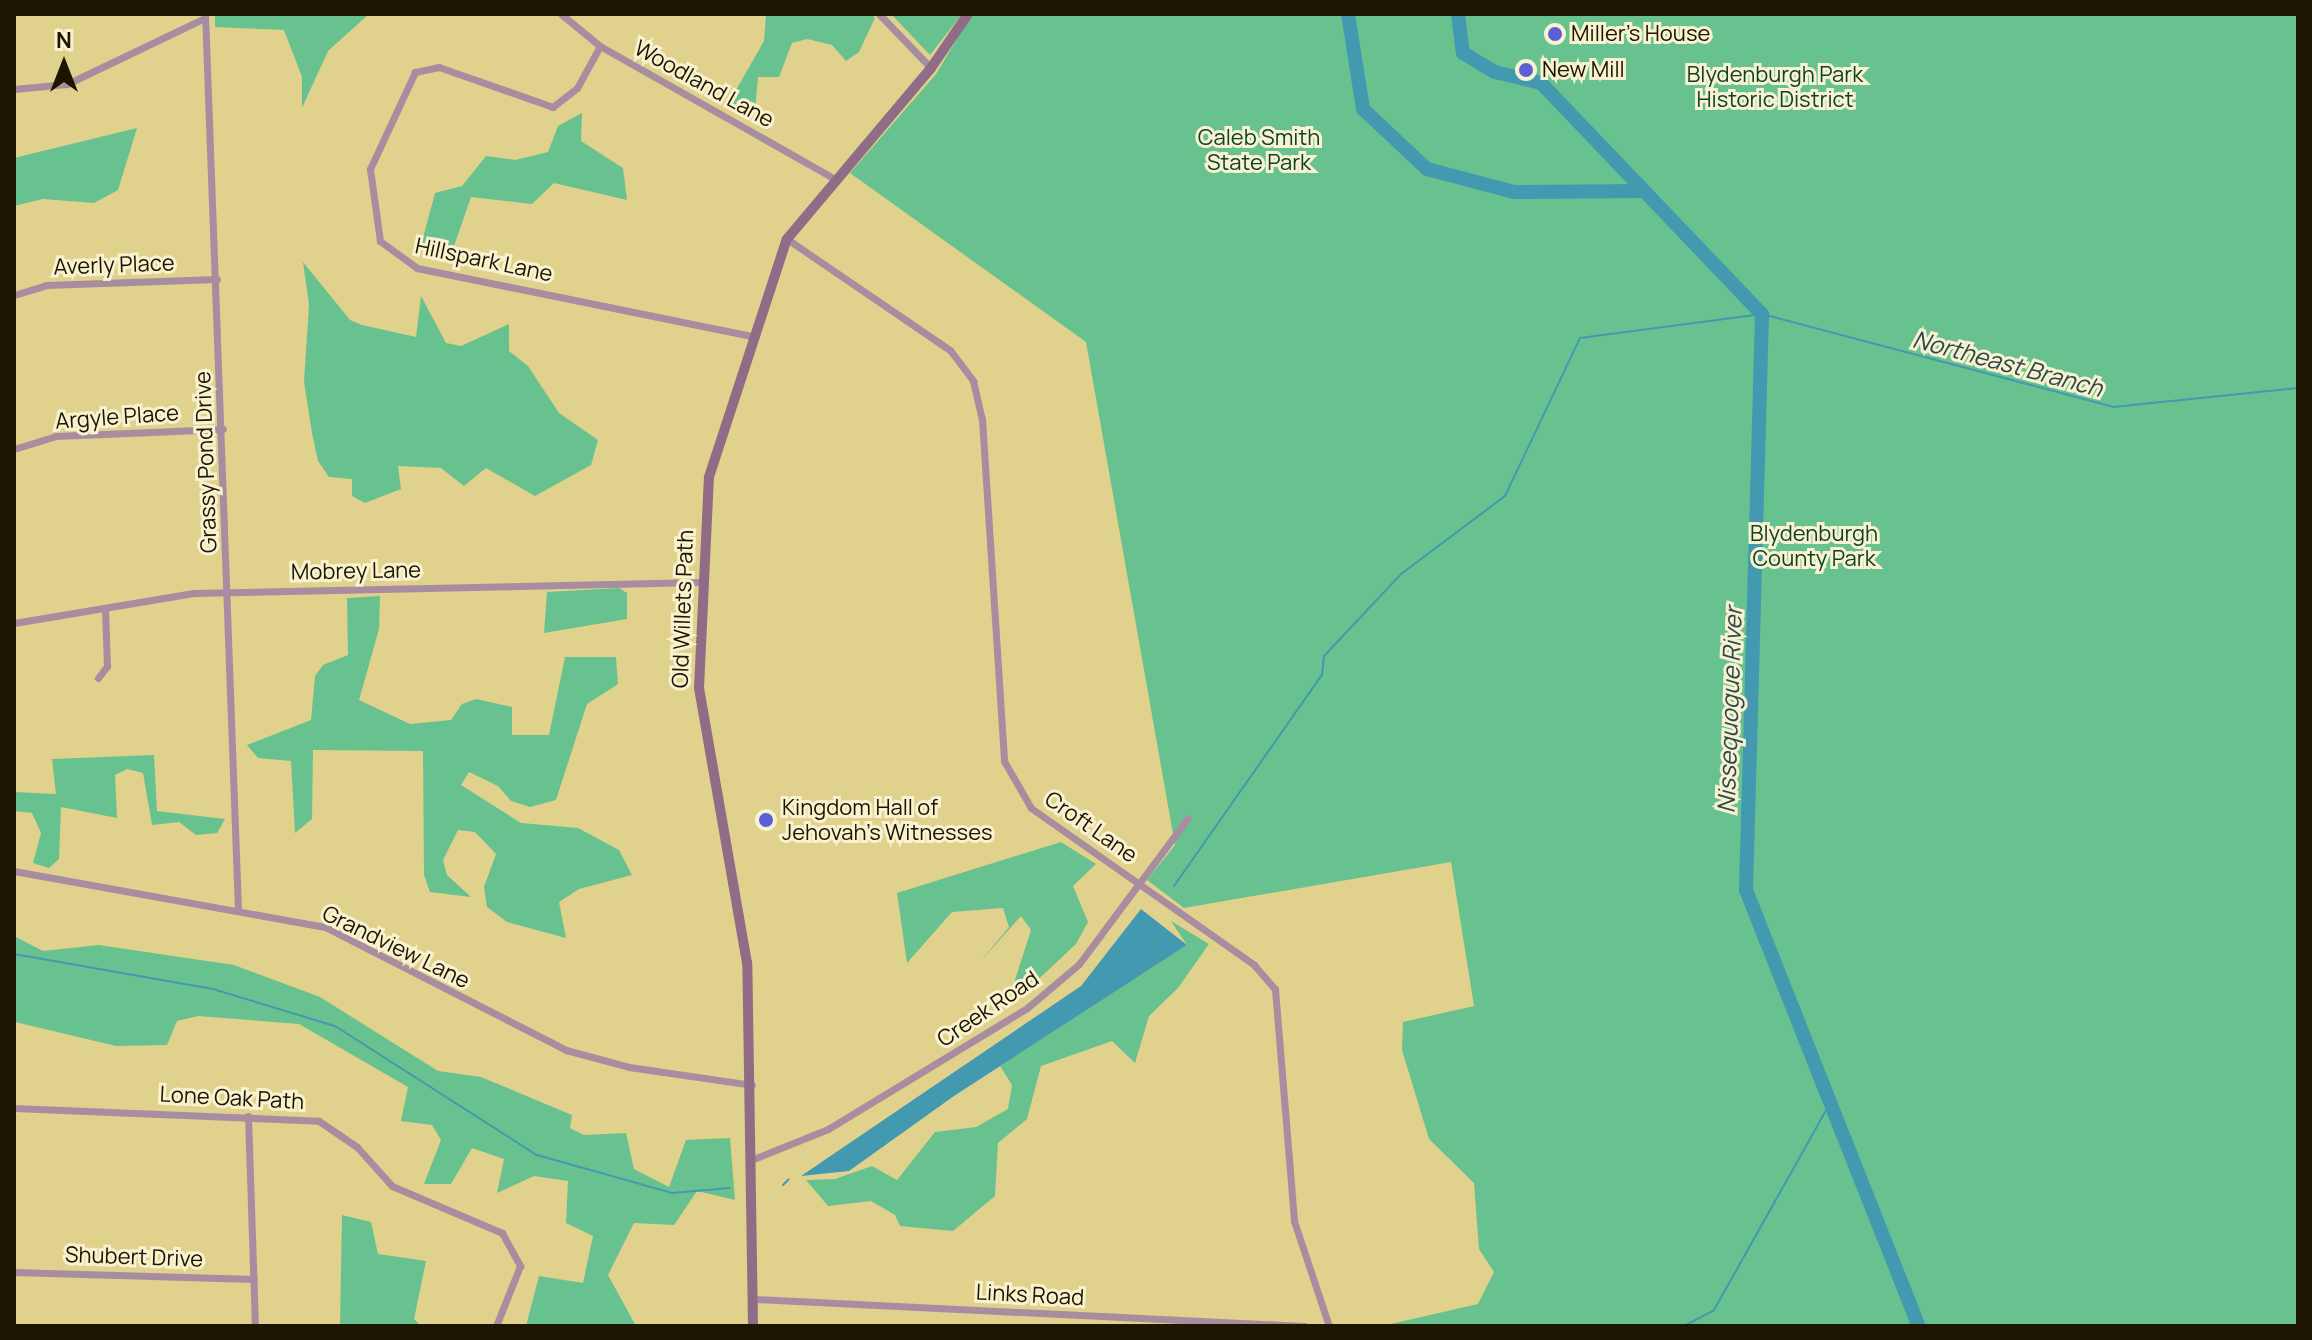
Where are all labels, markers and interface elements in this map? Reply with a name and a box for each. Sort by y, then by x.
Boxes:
place label: Miller's House [1571,21,1710,47]
north arrow [24,24,104,104]
text: N [56,25,72,55]
marker: Miller's House [1546,25,1564,43]
street label: Woodland Lane [630,35,778,133]
place label: New Mill [1542,57,1625,83]
marker: New Mill [1517,61,1535,79]
park label: Blydenburgh Park Historic District [1687,61,1863,112]
park label: Caleb Smith State Park [1198,124,1320,176]
street label: Hillspark Lane [413,233,555,287]
street label: Averly Place [53,250,175,280]
water label: Northeast Branch [1910,324,2106,402]
street label: Grassy Pond Drive [190,371,222,553]
street label: Argyle Place [54,400,180,434]
park label: Blydenburgh County Park [1750,520,1878,572]
street label: Old Willets Path [667,529,699,689]
street label: Mobrey Lane [291,557,421,585]
water label: Nissequogue River [1711,606,1747,814]
street label: Croft Lane [1040,786,1142,868]
place label: Kingdom Hall of Jehovah’s Witnesses [782,794,993,846]
marker: Kingdom Hall of Jehovah’s Witnesses [757,811,775,829]
street label: Grandview Lane [318,900,474,994]
street label: Creek Road [932,965,1044,1053]
street label: Lone Oak Path [159,1081,305,1115]
street label: Shubert Drive [65,1241,203,1273]
street label: Links Road [975,1279,1085,1311]

